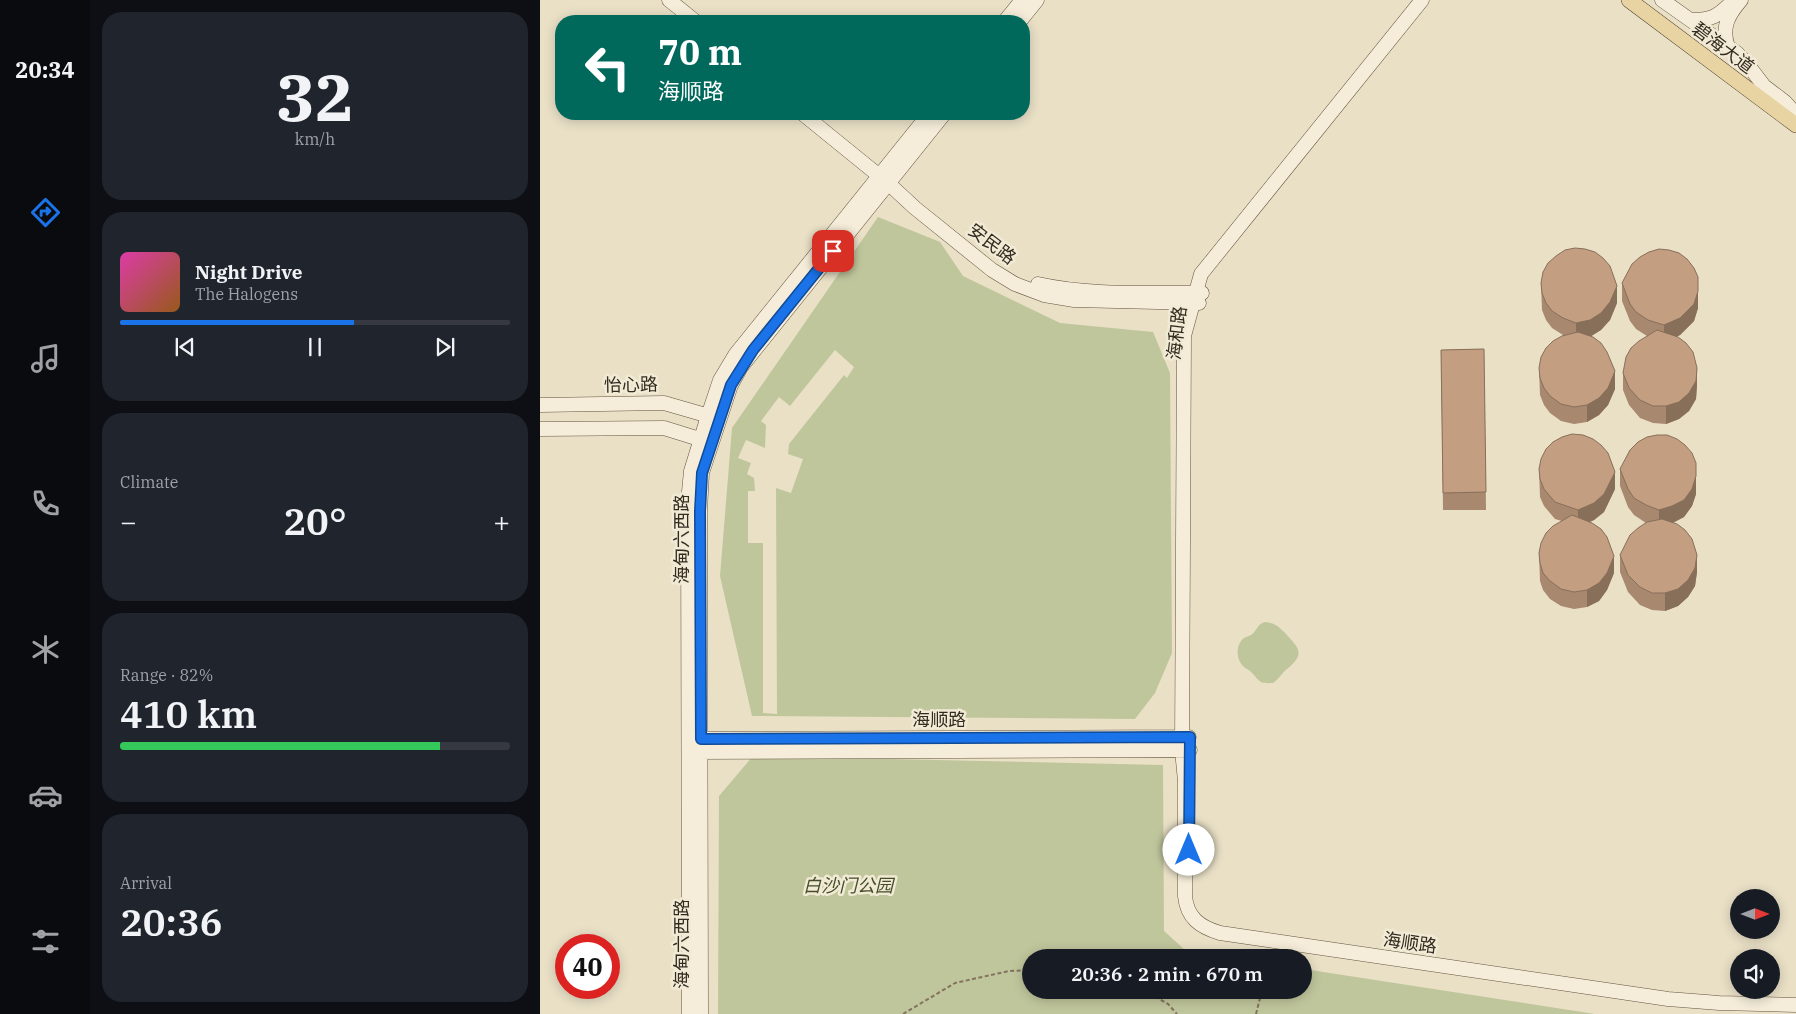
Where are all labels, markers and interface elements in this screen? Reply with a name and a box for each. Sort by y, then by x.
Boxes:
street label: 碧海大道 [1688,17,1759,78]
text: 70 m [658,29,742,75]
icon: left [575,35,640,100]
text: 32 [276,54,354,139]
text: 20:34 [15,55,75,84]
text: 海顺路 [658,76,724,105]
text: km/h [295,129,335,149]
icon: directions [28,195,63,230]
street label: 安民路 [964,218,1021,269]
pin [812,230,854,272]
icon: arrive [819,237,847,265]
text: Night Drive [195,260,303,284]
text: The Halogens [195,284,298,304]
street label: 海和路 [1162,305,1191,361]
icon: previous [171,333,199,361]
icon: pause [301,333,329,361]
icon: next [431,333,459,361]
icon: music [28,341,63,376]
street label: 怡心路 [604,373,658,396]
text: Climate [120,472,178,492]
icon: phone [28,486,63,521]
street label: 海甸六西路 [670,494,693,584]
text: 20° [283,496,347,545]
text: − [120,503,137,540]
text: + [493,503,510,540]
icon: climate [28,632,63,667]
text: Range · 82% [120,665,213,685]
text: 410 km [120,689,257,738]
street label: 海顺路 [912,708,966,731]
icon: car [28,778,63,813]
position arrow [1162,823,1214,875]
text: Arrival [120,873,172,893]
park label: 白沙门公园 [803,874,896,897]
north arrow [1730,889,1780,939]
map controls [1730,889,1780,999]
text: 20:36 [120,897,223,946]
street label: 海甸六西路 [670,899,693,989]
icon: filters [28,924,63,959]
street label: 海顺路 [1382,927,1438,958]
speed limit sign: 40 [555,934,620,999]
button: sound [1730,949,1780,999]
text: 20:36 · 2 min · 670 m [1071,962,1263,986]

